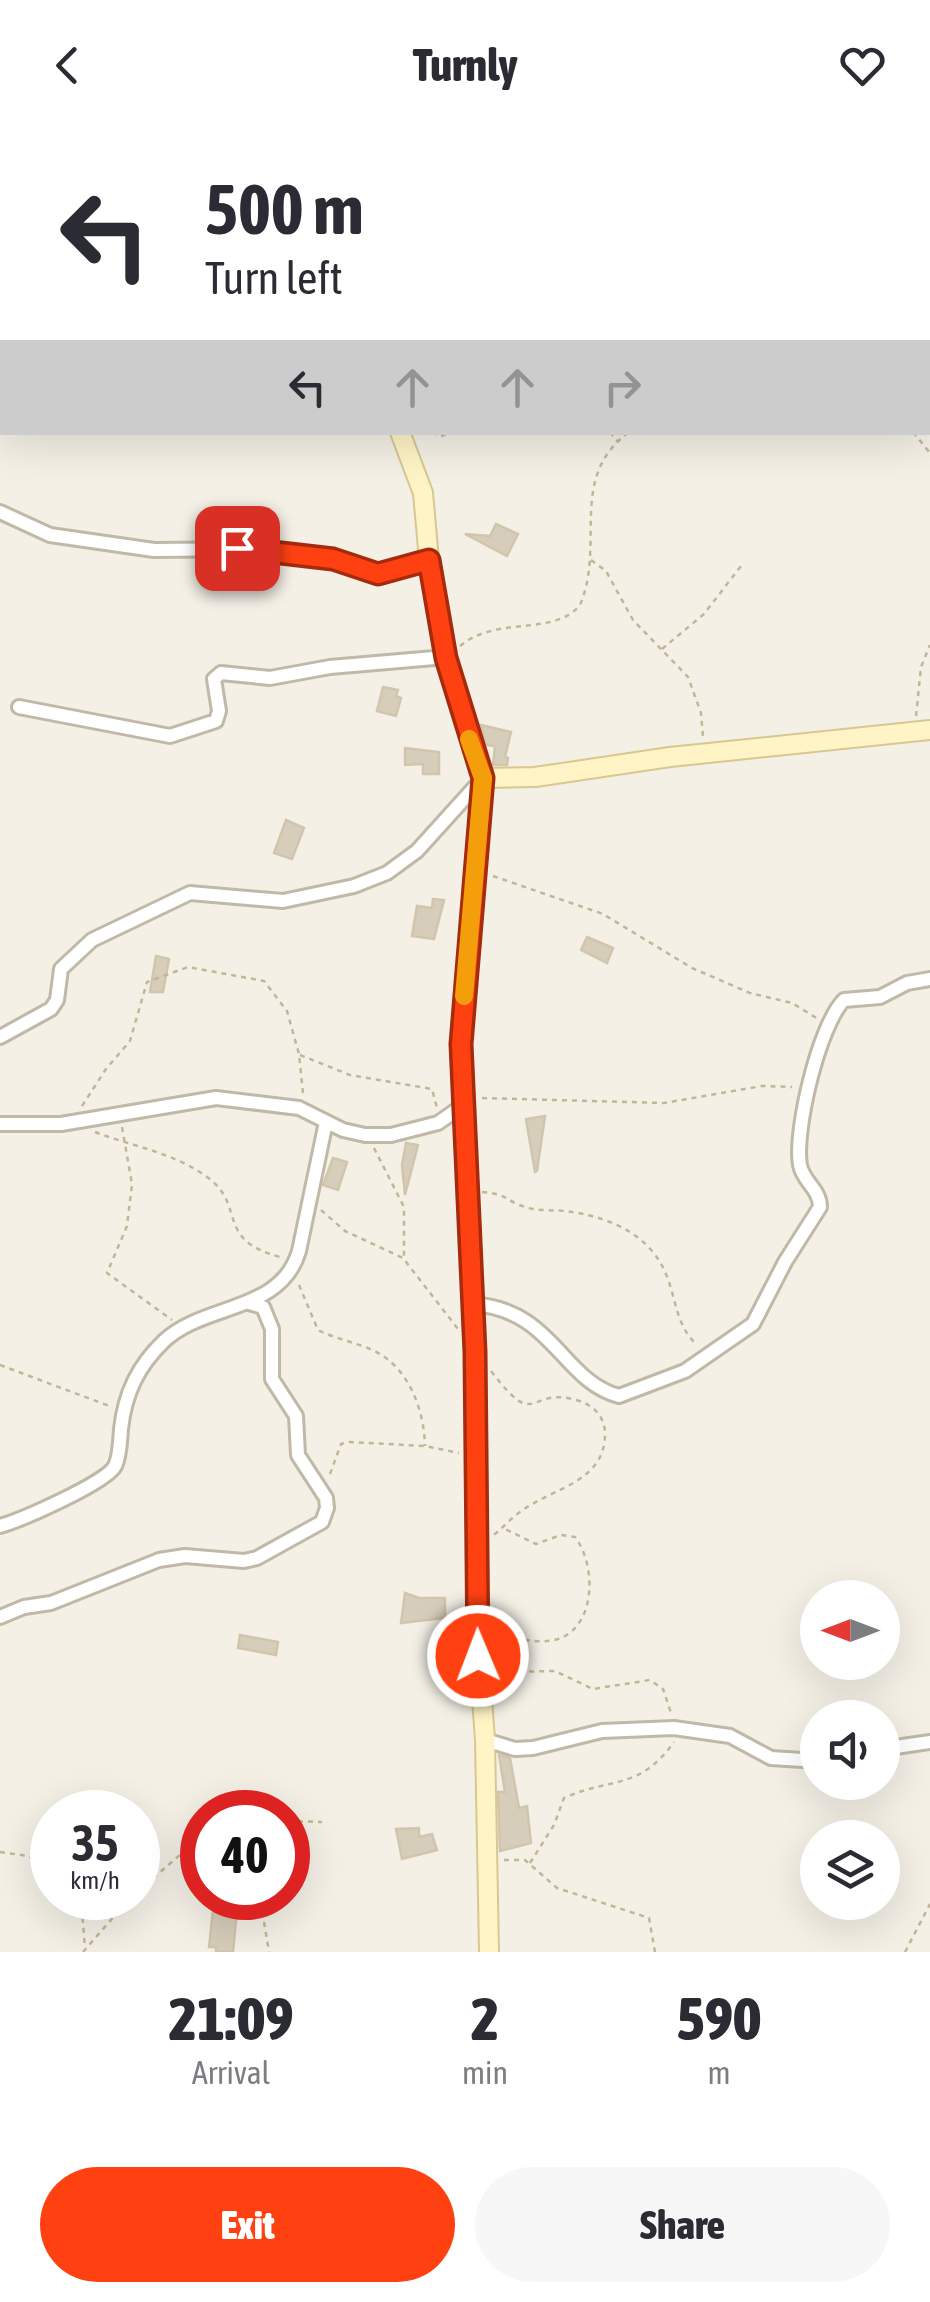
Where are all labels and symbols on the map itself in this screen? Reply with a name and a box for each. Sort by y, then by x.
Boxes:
pin [195,506,280,591]
north arrow [800,1580,900,1680]
position arrow [426,1604,530,1708]
speed limit sign: 40 [180,1790,310,1920]

